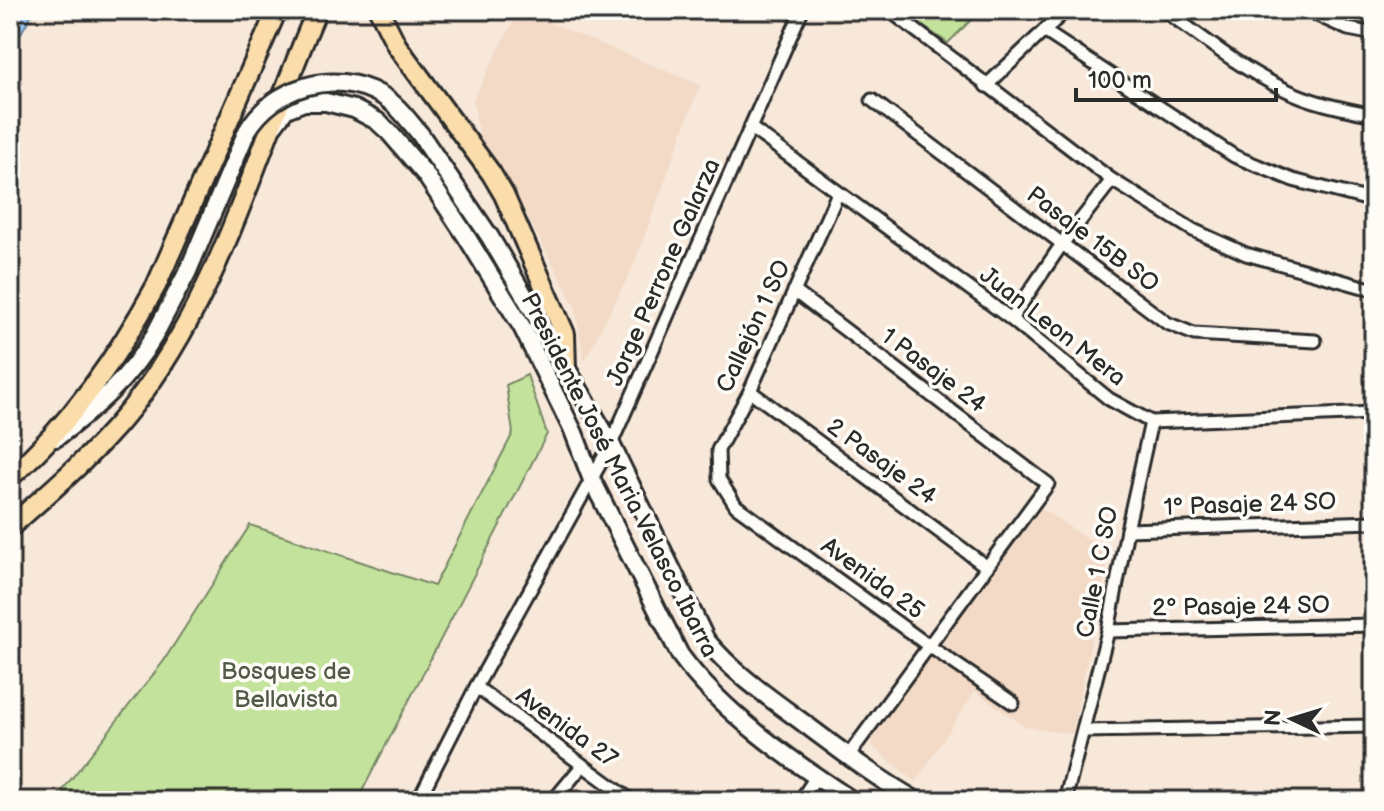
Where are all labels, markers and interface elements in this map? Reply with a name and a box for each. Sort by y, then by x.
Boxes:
scale bar [1076,52,1276,102]
text: 100 m [1088,66,1152,95]
street label: Jorge Perrone Galarza [600,154,727,390]
street label: Pasaje 15B SO [1021,180,1164,298]
street label: Callejón 1 SO [710,255,797,397]
street label: Juan Leon Mera [974,260,1131,392]
street label: Presidente José Maria Velasco Ibarra [515,288,724,662]
street label: 1 Pasaje 24 [876,322,992,419]
street label: 2 Pasaje 24 [821,412,943,511]
street label: 1º Pasaje 24 SO [1163,487,1337,522]
street label: Calle 1 C SO [1071,504,1124,640]
street label: Avenida 25 [815,531,930,626]
street label: 2º Pasaje 24 SO [1152,590,1330,623]
park label: Bosques de Bellavista [221,657,351,714]
north arrow [1252,679,1332,759]
street label: Avenida 27 [510,681,623,774]
text: N [1260,709,1288,727]

